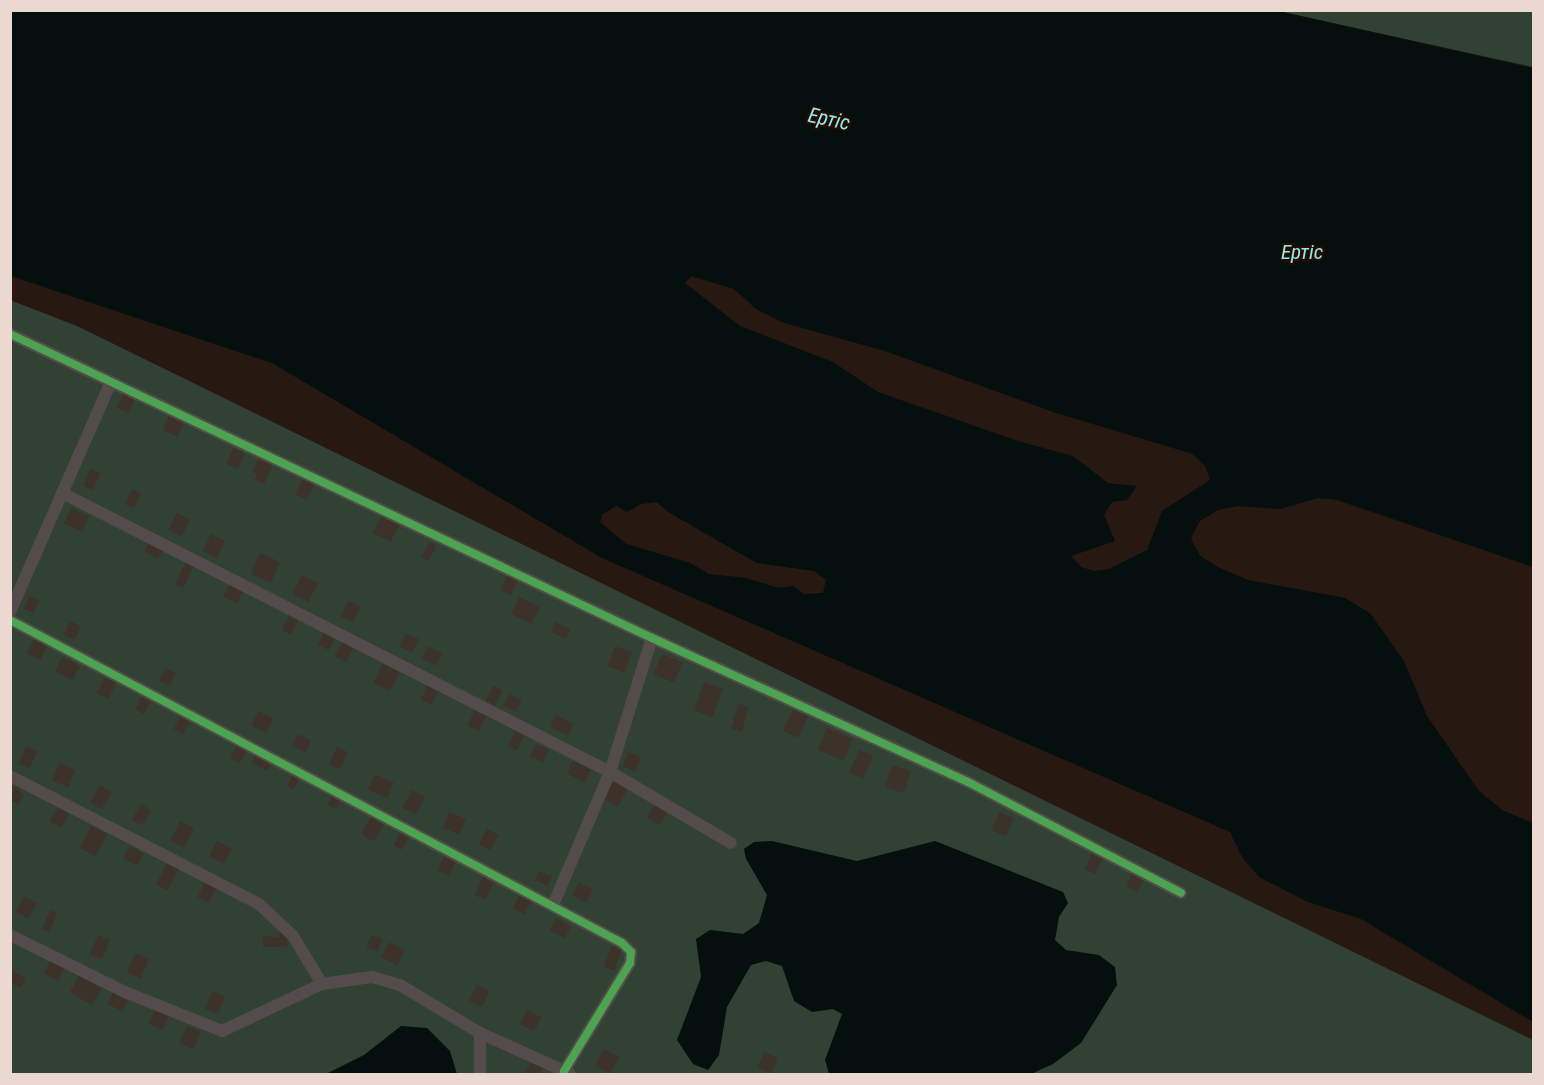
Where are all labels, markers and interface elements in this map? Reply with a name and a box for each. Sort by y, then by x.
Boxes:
water label: Ертіс [806,102,852,136]
water label: Ертіс [1281,239,1323,265]

